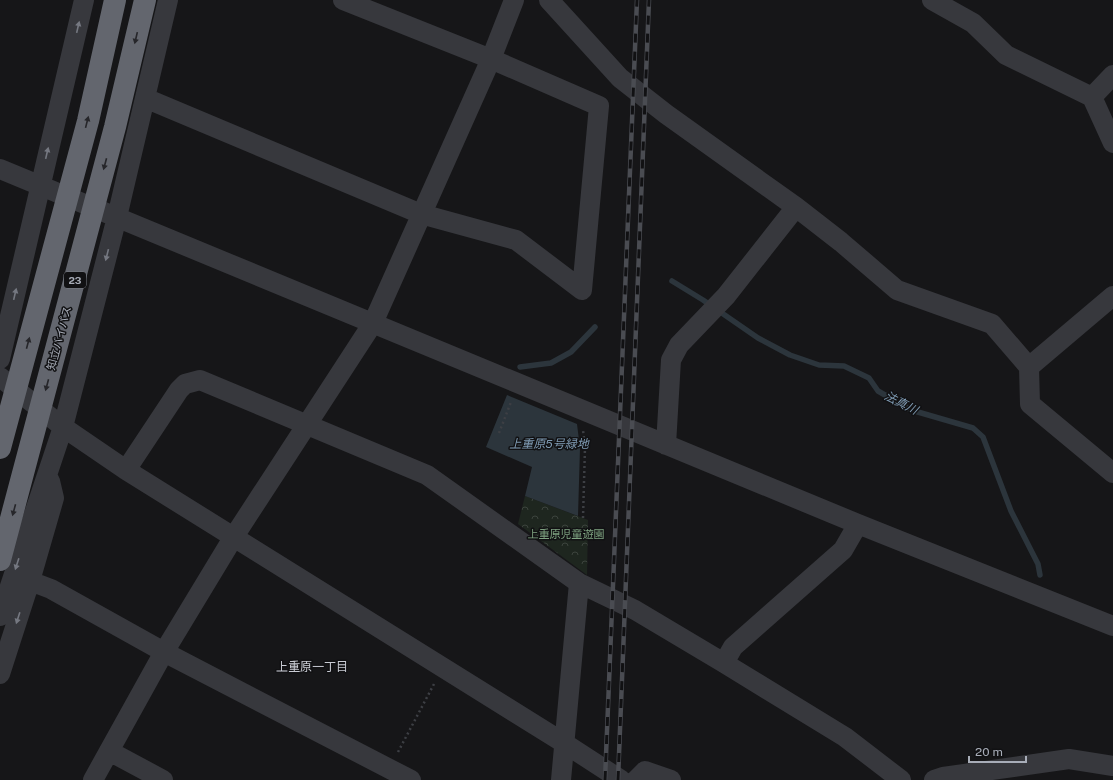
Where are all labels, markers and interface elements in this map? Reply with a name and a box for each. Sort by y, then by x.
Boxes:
one-way arrow [75,21,81,33]
one-way arrow [132,32,138,44]
one-way arrow [84,116,90,128]
one-way arrow [45,147,51,160]
one-way arrow [102,158,108,170]
one-way arrow [104,249,110,261]
road number: 23 [64,272,86,288]
one-way arrow [12,288,18,300]
street label: 知立バイパス [45,305,73,371]
one-way arrow [25,336,31,348]
one-way arrow [44,379,50,391]
water label: 法真川 [882,389,922,418]
water label: 上重原5号緑地 [509,437,591,451]
one-way arrow [11,505,17,517]
park label: 上重原児童遊園 [528,528,605,540]
one-way arrow [14,559,20,571]
one-way arrow [15,613,21,625]
district label: 上重原一丁目 [276,660,348,674]
scale bar [969,738,1026,764]
text: 20 m [975,745,1003,759]

